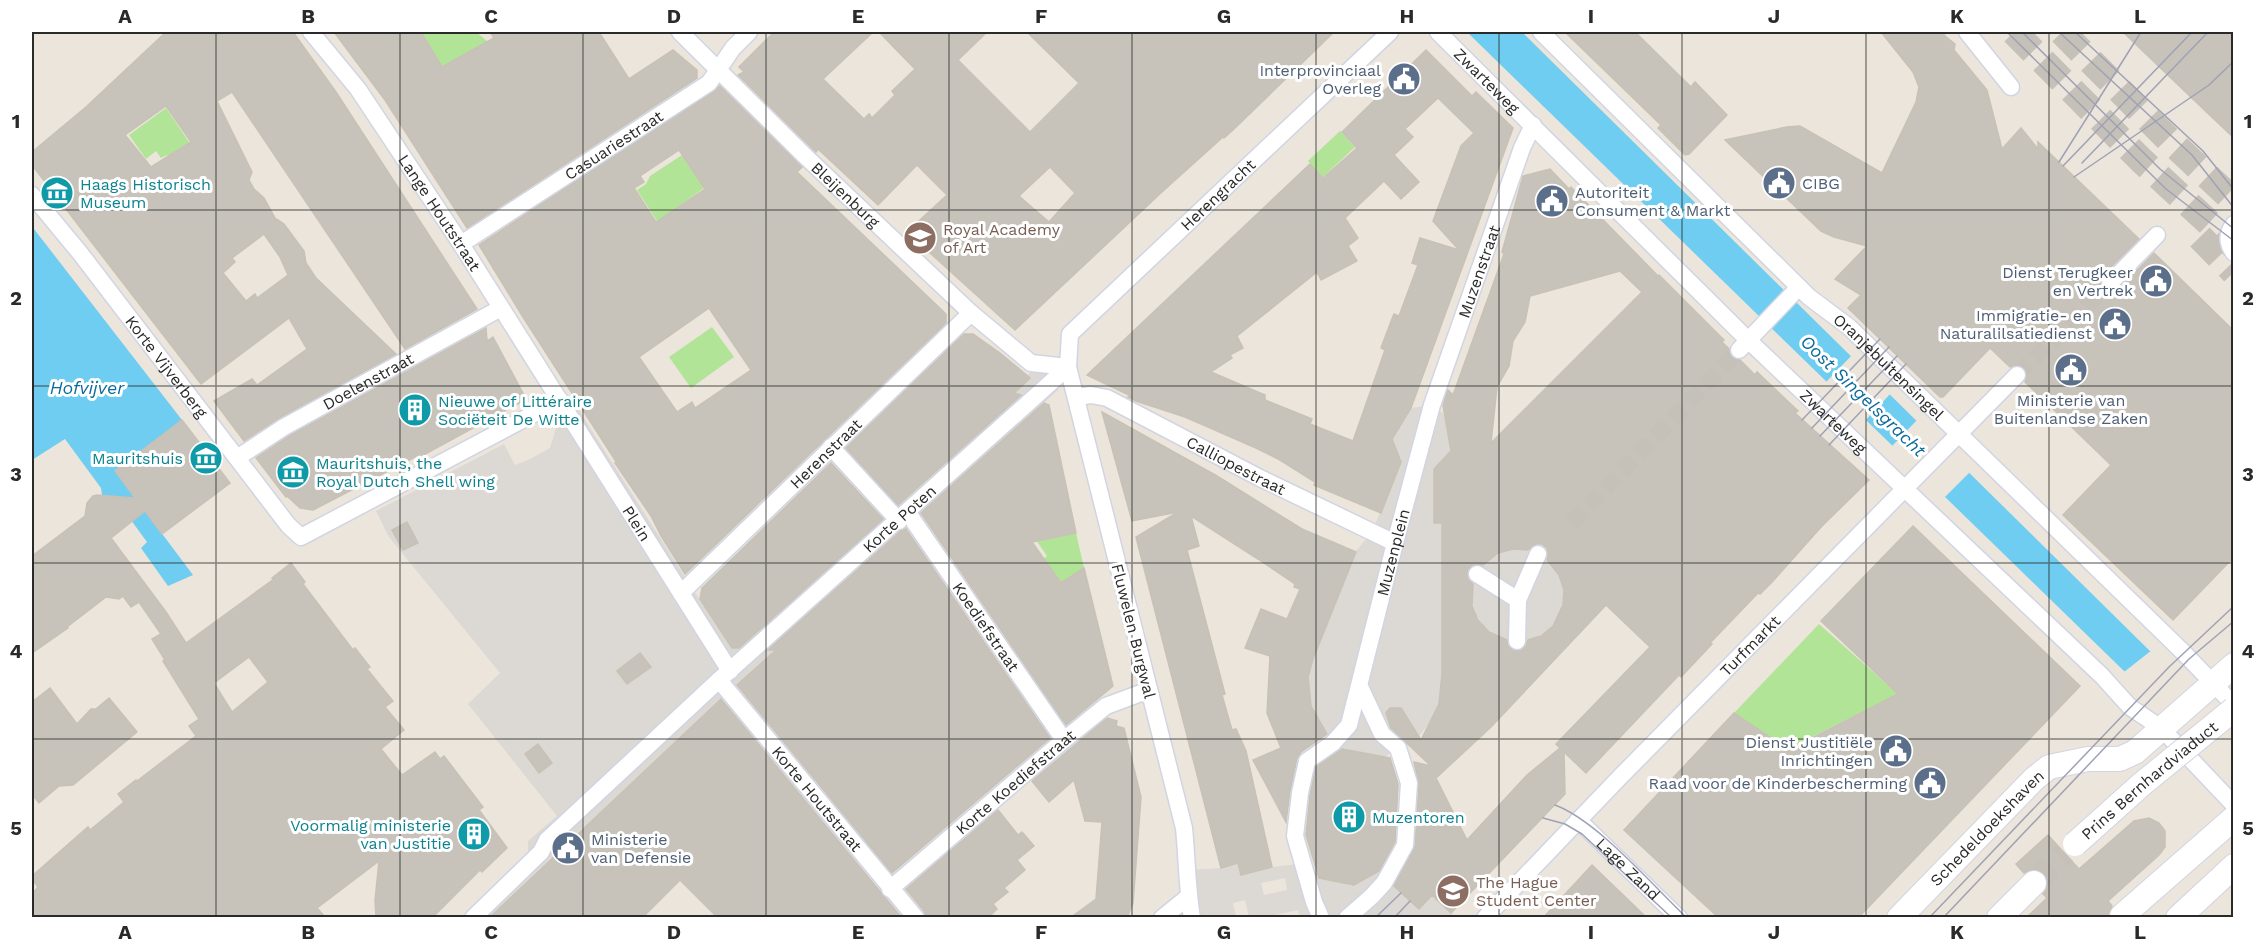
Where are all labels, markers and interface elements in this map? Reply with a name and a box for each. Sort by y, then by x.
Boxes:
text: A [118,4,132,28]
text: B [301,4,315,28]
text: C [484,4,498,28]
text: D [667,4,681,28]
text: E [852,4,864,28]
text: F [1035,4,1047,28]
text: G [1217,4,1231,28]
text: H [1400,4,1414,28]
text: I [1588,4,1594,28]
text: J [1768,4,1780,28]
text: K [1950,4,1964,28]
text: L [2134,4,2146,28]
street label: Zwarteweg [1450,44,1524,118]
place label: Interprovinciaal Overleg [1259,61,1381,98]
public building icon: Interprovinciaal Overleg [1386,61,1422,97]
street label: Casuariestraat [561,106,667,184]
text: 1 [12,109,20,133]
text: 1 [2244,109,2252,133]
street label: Lange Houtstraat [394,151,485,275]
street label: Herengracht [1177,155,1260,235]
street label: Bleijenburg [807,158,884,232]
public building icon: CIBG [1761,165,1797,201]
place label: CIBG [1802,174,1840,193]
museum icon: Haags Historisch Museum [39,175,75,211]
place label: Haags Historisch Museum [80,175,211,212]
public building icon: Autoriteit Consument & Markt [1534,183,1570,219]
place label: Autoriteit Consument & Markt [1575,183,1731,220]
school or university icon: Royal Academy of Art [902,220,938,256]
place label: Royal Academy of Art [943,220,1061,257]
street label: Muzenstraat [1454,222,1504,321]
place label: Dienst Terugkeer en Vertrek [2002,263,2133,300]
public building icon: Dienst Terugkeer en Vertrek [2138,263,2174,299]
text: 2 [10,286,22,310]
text: 2 [2242,286,2254,310]
place label: Immigratie- en Naturalilsatiedienst [1940,306,2092,343]
public building icon: Immigratie- en Naturalilsatiedienst [2097,306,2133,342]
street label: Oranjebuitensingel [1829,310,1948,424]
street label: Korte Vijverberg [121,312,212,422]
water label: Oost Singelsgracht [1796,331,1931,461]
street label: Doelenstraat [320,349,417,414]
public building icon: Ministerie van Buitenlandse Zaken [2053,352,2089,388]
water label: Hofvijver [50,377,125,398]
street label: Zwarteweg [1796,386,1871,458]
place label: Ministerie van Buitenlandse Zaken [1994,391,2148,428]
building icon: Nieuwe of Littéraire Sociëteit De Witte [397,392,433,428]
place label: Nieuwe of Littéraire Sociëteit De Witte [438,392,592,429]
street label: Herenstraat [786,415,866,493]
street label: Calliopestraat [1183,432,1289,499]
museum icon: Mauritshuis [188,440,224,476]
place label: Mauritshuis [92,449,183,468]
museum icon: Mauritshuis, the Royal Dutch Shell wing [275,454,311,490]
place label: Mauritshuis, the Royal Dutch Shell wing [316,454,495,491]
text: 3 [10,462,22,486]
text: 3 [2242,462,2254,486]
street label: Korte Poten [859,481,940,557]
street label: Plein [618,502,655,545]
street label: Muzenplein [1373,507,1414,598]
street label: Fluwelen Burgwal [1108,562,1159,701]
street label: Koediefstraat [948,579,1023,676]
street label: Turfmarkt [1716,611,1785,680]
text: 4 [10,639,23,663]
text: 4 [2242,639,2255,663]
street label: Prins Bernhardviaduct [2078,717,2222,844]
street label: Korte Koediefstraat [952,726,1080,838]
place label: Dienst Justitiële Inrichtingen [1745,733,1873,770]
public building icon: Dienst Justitiële Inrichtingen [1878,733,1914,769]
street label: Korte Houtstraat [768,743,866,856]
public building icon: Raad voor de Kinderbescherming [1912,765,1948,801]
street label: Schedeldoekshaven [1926,766,2048,890]
place label: Raad voor de Kinderbescherming [1649,774,1907,793]
building icon: Muzentoren [1331,799,1367,835]
place label: Muzentoren [1372,808,1465,827]
text: 5 [10,816,22,840]
place label: Voormalig ministerie van Justitie [290,816,451,853]
building icon: Voormalig ministerie van Justitie [456,816,492,852]
text: 5 [2242,816,2254,840]
public building icon: Ministerie van Defensie [550,830,586,866]
place label: Ministerie van Defensie [591,830,691,867]
street label: Lage Zand [1592,834,1664,904]
school or university icon: The Hague Student Center [1435,873,1471,909]
place label: The Hague Student Center [1476,873,1597,910]
text: A [118,920,132,944]
text: B [301,920,315,944]
text: C [484,920,498,944]
text: D [667,920,681,944]
text: E [852,920,864,944]
text: F [1035,920,1047,944]
text: G [1217,920,1231,944]
text: H [1400,920,1414,944]
text: I [1588,920,1594,944]
text: J [1768,920,1780,944]
text: K [1950,920,1964,944]
text: L [2134,920,2146,944]

